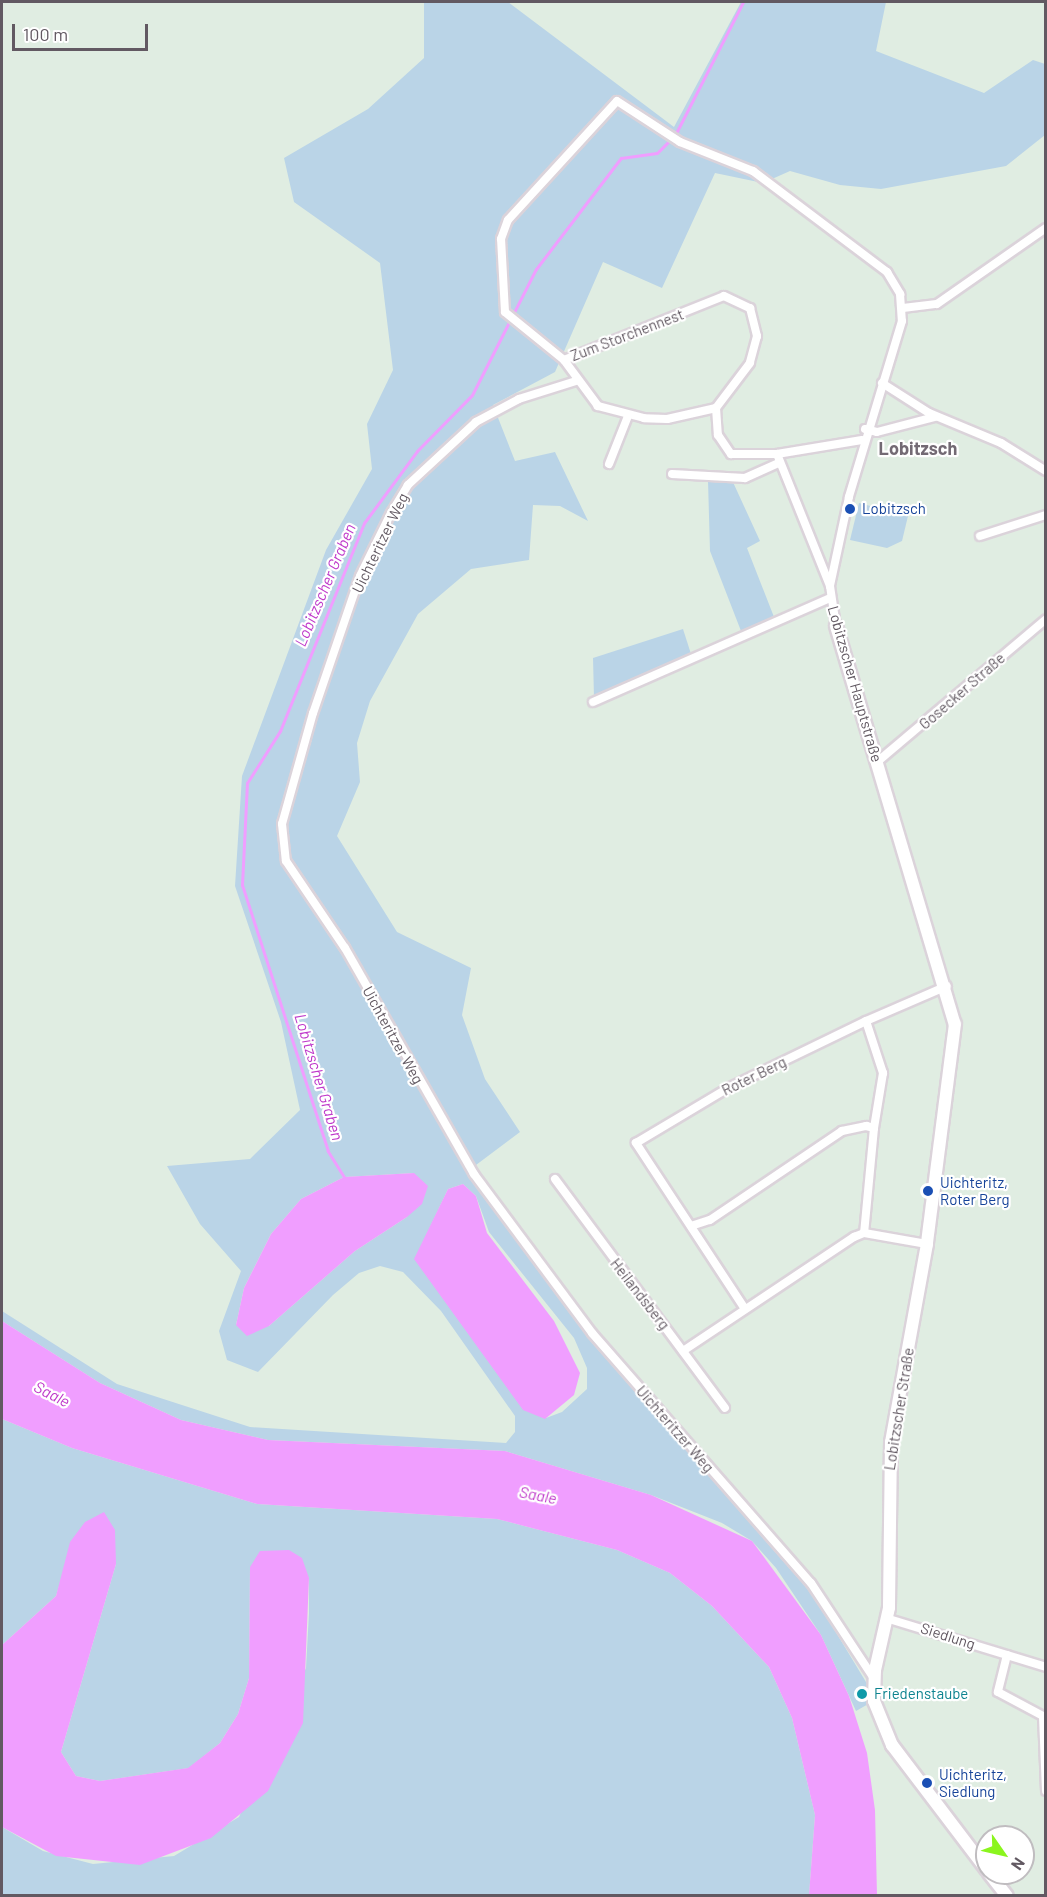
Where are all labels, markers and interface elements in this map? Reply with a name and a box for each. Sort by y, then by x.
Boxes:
scale bar [15,12,152,50]
text: 100 m [23,23,68,45]
street label: Zum Storchennest [568,305,686,365]
district label: Lobitzsch [879,437,957,459]
street label: Uichteritzer Weg [348,490,412,596]
place label: Lobitzsch [862,500,926,518]
marker: Lobitzsch [843,502,857,516]
water label: Lobitzscher Graben [290,521,360,649]
street label: Lobitzscher Hauptstraße [824,604,886,764]
street label: Gosecker Straße [915,649,1009,733]
street label: Uichteritzer Weg [359,983,427,1087]
water label: Lobitzscher Graben [291,1011,347,1143]
street label: Roter Berg [719,1053,789,1099]
place label: Uichteritz, Roter Berg [940,1173,1010,1208]
marker: Uichteritz, Roter Berg [921,1184,935,1198]
street label: Heilandsberg [607,1255,673,1333]
street label: Lobitzscher Straße [880,1346,918,1472]
water label: Saale [31,1377,73,1411]
street label: Uichteritzer Weg [632,1382,718,1476]
water label: Saale [518,1482,558,1508]
street label: Siedlung [918,1619,978,1653]
place label: Friedenstaube [874,1685,968,1703]
marker: Friedenstaube [855,1687,869,1701]
place label: Uichteritz, Siedlung [939,1765,1007,1800]
marker: Uichteritz, Siedlung [920,1776,934,1790]
north arrow [975,1825,1035,1885]
text: N [1008,1854,1030,1874]

